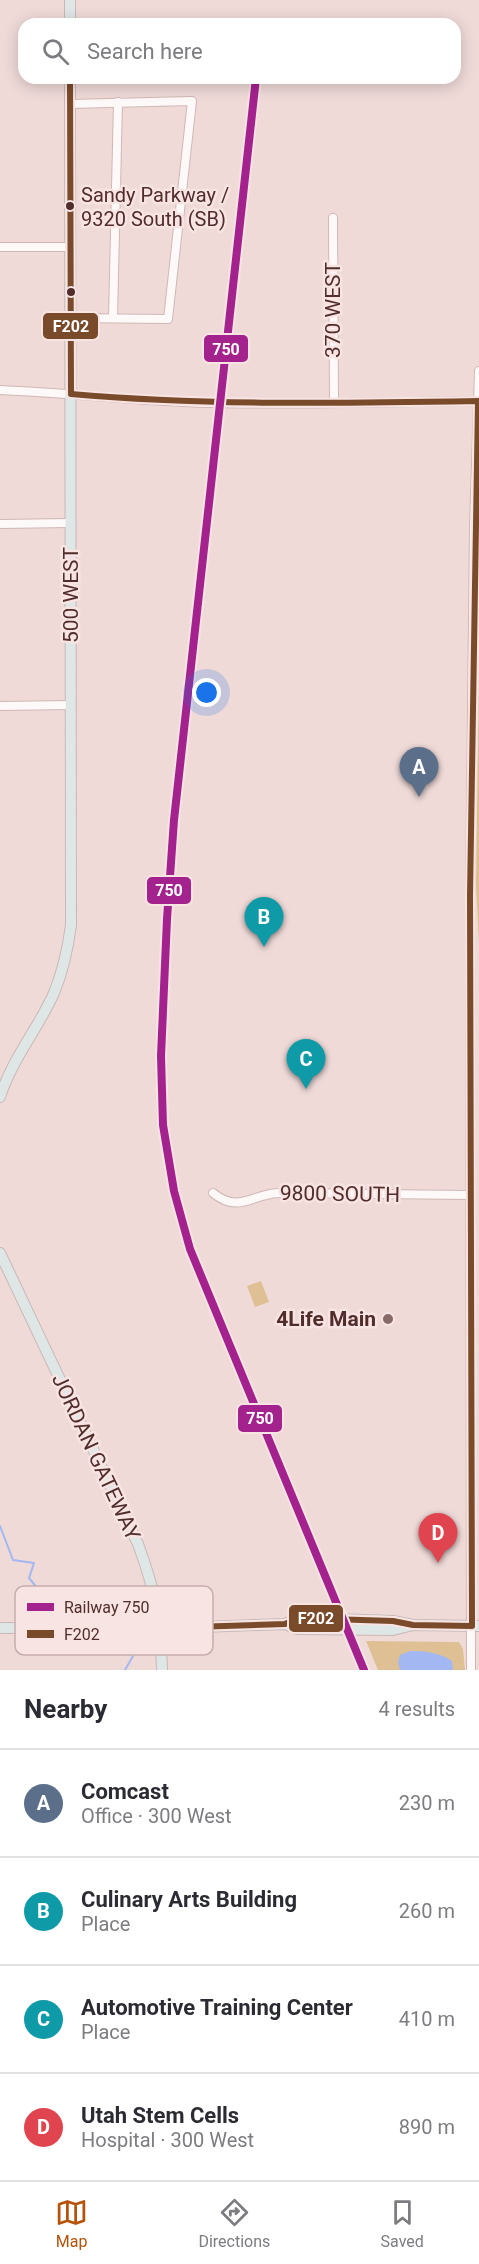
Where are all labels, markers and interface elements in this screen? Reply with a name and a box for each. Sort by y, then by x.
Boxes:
search box [18,18,461,84]
icon: search [39,35,72,68]
text: Search here [87,39,203,64]
place label: Sandy Parkway / 9320 South (SB) [81,183,229,231]
marker: Sandy Parkway / 9320 South (SB) [64,200,76,212]
street label: 370 WEST [321,261,345,358]
unlabelled marker [65,286,77,298]
line badge: F202 [42,312,99,340]
text: F202 [53,317,89,336]
line badge: 750 [203,334,249,363]
text: 750 [212,340,240,359]
street label: 500 WEST [59,546,83,643]
your location [192,678,221,707]
pin: A [400,748,438,797]
line badge: 750 [146,876,192,905]
text: 750 [155,881,183,900]
pin: B [244,898,284,947]
pin: C [286,1040,326,1089]
street label: 9800 SOUTH [280,1181,400,1207]
place label: 4Life Main [276,1307,376,1331]
marker: 4Life Main [381,1312,395,1326]
street label: JORDAN GATEWAY [47,1370,145,1544]
line badge: 750 [237,1404,283,1433]
text: 750 [246,1409,274,1428]
pin: D [418,1514,458,1563]
legend [15,1586,213,1655]
text: Railway 750 [64,1598,149,1617]
line badge: F202 [288,1604,344,1633]
text: F202 [298,1609,334,1628]
text: F202 [64,1625,100,1644]
text: Nearby [24,1694,107,1724]
text: 4 results [379,1697,455,1721]
text: Comcast [81,1779,169,1804]
text: A [37,1791,50,1815]
text: 230 m [399,1791,455,1815]
text: Office · 300 West [81,1804,232,1828]
text: Culinary Arts Building [81,1887,297,1912]
text: B [37,1899,50,1923]
text: 260 m [399,1899,455,1923]
text: Place [81,1912,130,1936]
text: Automotive Training Center [81,1995,353,2020]
text: C [37,2007,50,2031]
text: 410 m [399,2007,455,2031]
text: Place [81,2020,130,2044]
text: Utah Stem Cells [81,2103,239,2128]
text: D [37,2115,50,2139]
text: 890 m [399,2115,455,2139]
text: Hospital · 300 West [81,2128,254,2152]
tab: Map [55,2196,88,2251]
tab: Directions [198,2196,270,2251]
tab: Saved [381,2196,424,2251]

